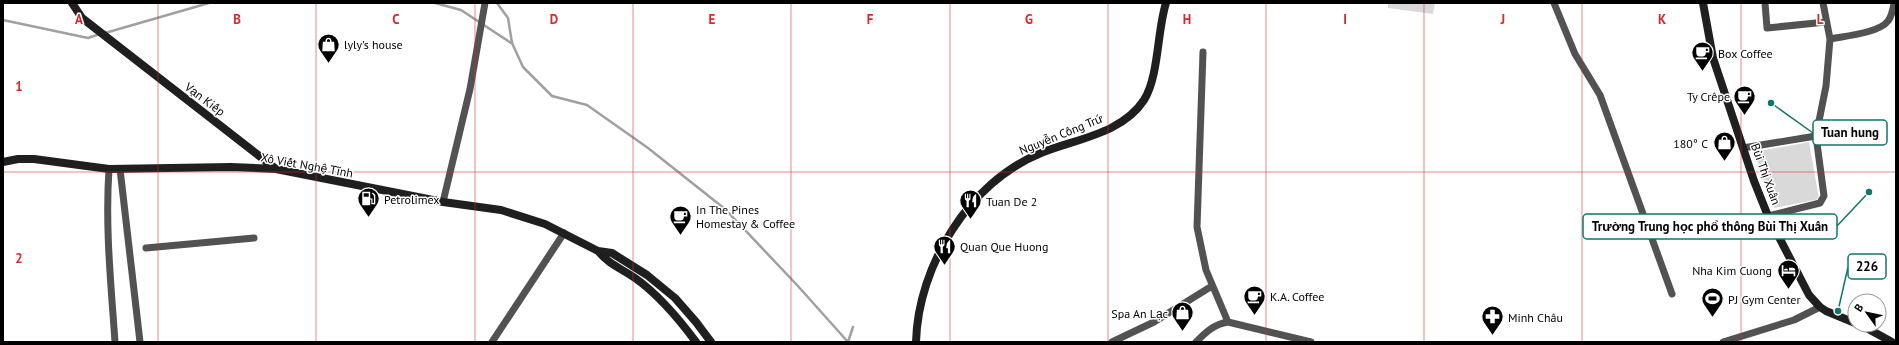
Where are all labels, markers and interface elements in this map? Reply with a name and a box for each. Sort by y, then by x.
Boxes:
text: A [75,11,83,28]
text: B [233,11,241,28]
text: C [392,11,400,28]
text: D [550,11,558,28]
text: E [709,11,716,28]
text: F [867,11,874,28]
text: G [1025,11,1033,28]
text: H [1183,11,1191,28]
text: I [1343,11,1347,28]
text: J [1500,11,1505,28]
text: K [1658,11,1666,28]
text: L [1817,11,1824,28]
shop icon: lyly’s house [316,31,342,64]
place label: lyly’s house [344,37,403,52]
cafe icon: Box Coffee [1690,40,1716,73]
place label: Box Coffee [1718,46,1772,61]
text: 1 [15,78,23,95]
street label: Vạn Kiếp [181,78,228,119]
cafe icon: Ty Crêpe [1732,83,1758,116]
place label: Ty Crêpe [1687,89,1730,104]
street label: Nguyễn Công Trứ [1017,110,1105,158]
callout: Tuan hung [1813,120,1887,145]
text: Tuan hung [1821,124,1879,141]
shop icon: 180° C [1711,130,1737,163]
place label: 180° C [1673,136,1708,151]
street label: Bùi Thị Xuân [1748,141,1784,207]
street label: Xô Viết Nghệ Tĩnh [260,150,354,180]
fuel station icon: Petrolimex [356,186,382,219]
restaurant icon: Tuan De 2 [957,188,983,221]
place label: Petrolimex [384,192,439,207]
place label: Tuan De 2 [986,194,1037,209]
place label: In The Pines Homestay & Coffee [696,202,795,231]
cafe icon: In The Pines Homestay & Coffee [668,203,694,236]
callout: Trường Trung học phổ thông Bùi Thị Xuân [1583,214,1837,239]
text: Trường Trung học phổ thông Bùi Thị Xuân [1592,218,1828,235]
restaurant icon: Quan Que Huong [931,233,957,266]
place label: Quan Que Huong [960,239,1048,254]
text: 2 [15,250,23,267]
callout: 226 [1848,254,1886,279]
hotel icon: Nha Kim Cuong [1775,257,1801,290]
text: 226 [1856,258,1878,275]
place label: Nha Kim Cuong [1692,263,1772,278]
cafe icon: K.A. Coffee [1242,283,1268,316]
sports icon: PJ Gym Center [1700,286,1726,319]
place label: K.A. Coffee [1270,289,1324,304]
place label: PJ Gym Center [1728,292,1801,307]
north arrow [1847,293,1887,333]
shop icon: Spa An Lạc [1170,300,1196,333]
text: B [1851,301,1867,314]
pharmacy icon: Minh Châu [1480,304,1506,337]
place label: Spa An Lạc [1111,306,1169,321]
place label: Minh Châu [1508,310,1563,325]

